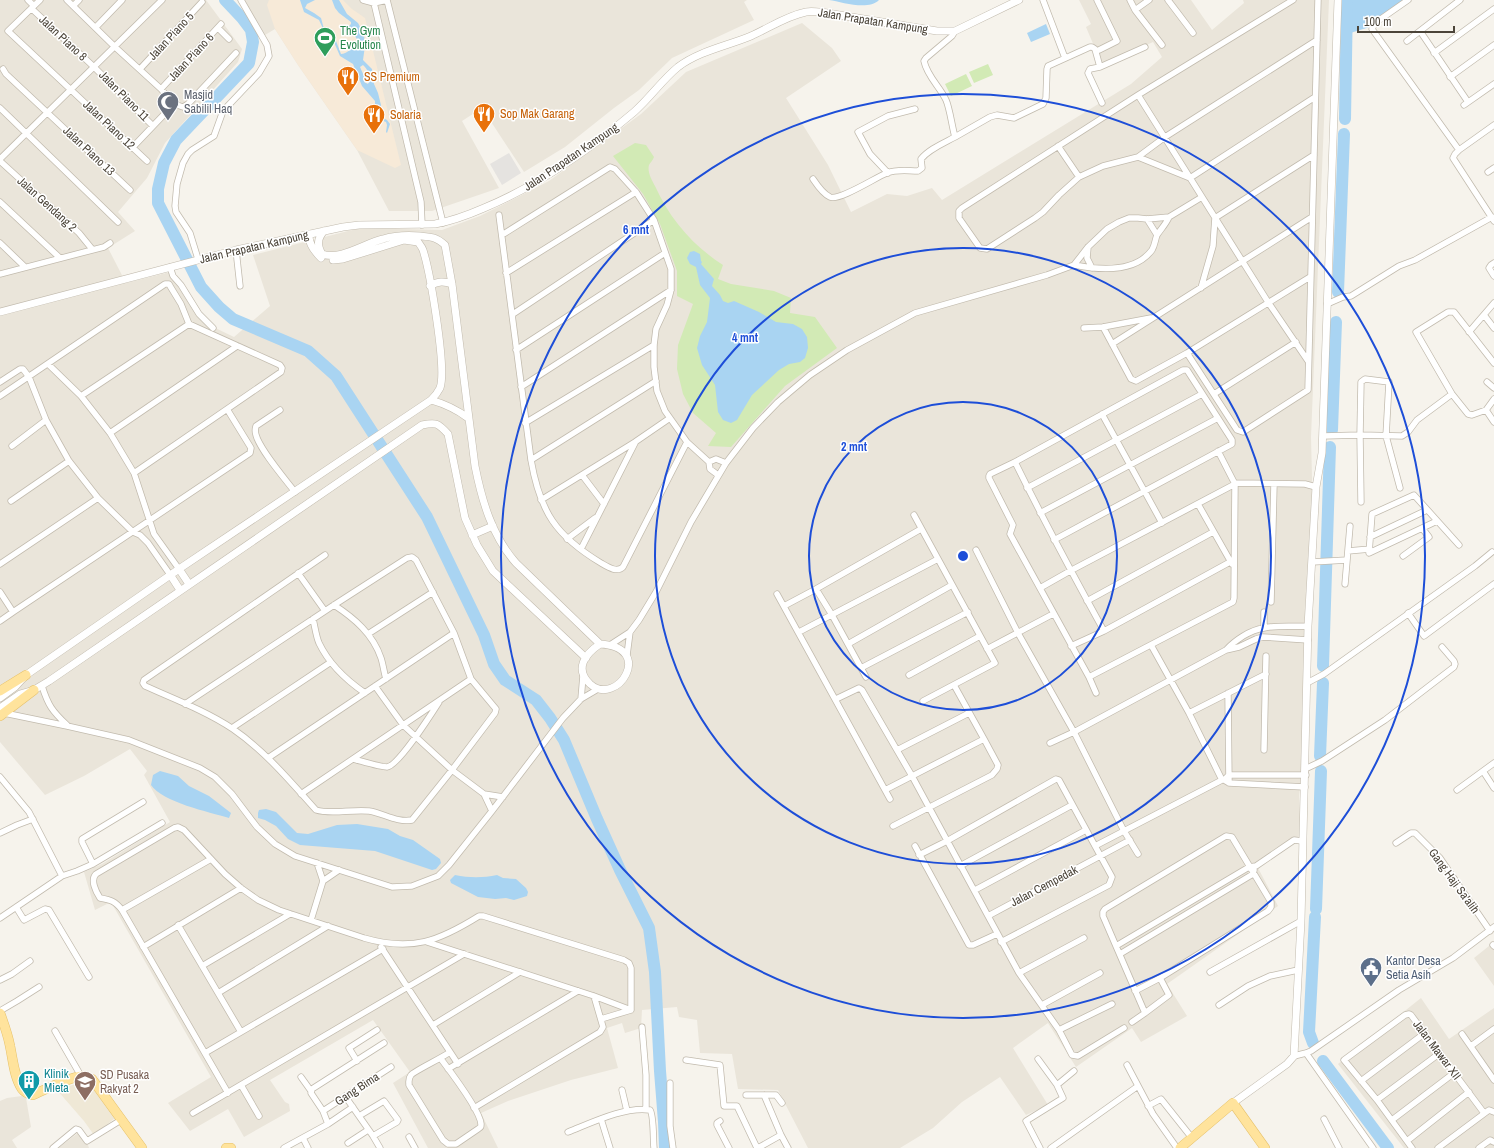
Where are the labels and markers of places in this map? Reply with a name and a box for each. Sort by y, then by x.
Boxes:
place label: The Gym Evolution [340,23,381,53]
sports icon: The Gym Evolution [312,25,338,58]
restaurant icon: SS Premium [335,64,361,97]
place label: SS Premium [364,69,420,85]
place label: Masjid Sabilil Haq [184,87,232,117]
mosque icon: Masjid Sabilil Haq [155,89,181,122]
restaurant icon: Sop Mak Garang [471,101,497,134]
restaurant icon: Solaria [361,102,387,135]
place label: Sop Mak Garang [500,106,575,122]
place label: Solaria [390,107,422,123]
centre of rings [956,549,970,563]
place label: Kantor Desa Setia Asih [1386,953,1441,983]
public building icon: Kantor Desa Setia Asih [1358,955,1384,988]
place label: Klinik Mieta [44,1066,69,1096]
place label: SD Pusaka Rakyat 2 [100,1067,150,1097]
building icon: Klinik Mieta [16,1068,42,1101]
school or university icon: SD Pusaka Rakyat 2 [72,1069,98,1102]

